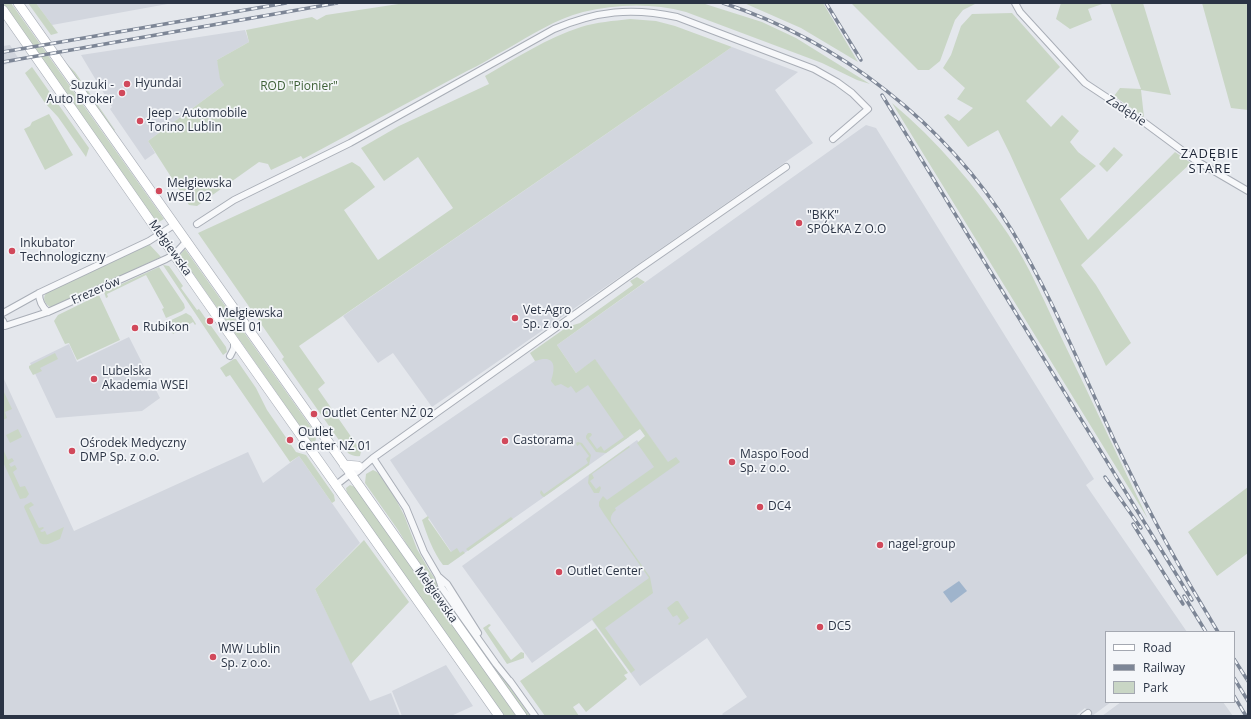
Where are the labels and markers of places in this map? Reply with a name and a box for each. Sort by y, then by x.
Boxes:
place label: Hyundai [135,77,182,91]
place label: Suzuki - Auto Broker [47,79,114,107]
marker: Hyundai [122,79,132,89]
marker: Suzuki - Auto Broker [117,88,127,98]
place label: Jeep - Automobile Torino Lublin [148,107,247,135]
marker: Jeep - Automobile Torino Lublin [135,116,145,126]
place label: Mełgiewska WSEI 02 [167,177,232,205]
marker: Mełgiewska WSEI 02 [154,186,164,196]
place label: "BKK" SPÓŁKA Z O.O [807,209,886,237]
marker: "BKK" SPÓŁKA Z O.O [794,218,804,228]
place label: Inkubator Technologiczny [20,237,106,265]
marker: Inkubator Technologiczny [7,246,17,256]
place label: Vet-Agro Sp. z o.o. [523,304,573,332]
place label: Mełgiewska WSEI 01 [218,307,283,335]
marker: Vet-Agro Sp. z o.o. [510,313,520,323]
marker: Mełgiewska WSEI 01 [205,316,215,326]
place label: Rubikon [143,321,189,335]
marker: Rubikon [130,323,140,333]
place label: Lubelska Akademia WSEI [102,365,188,393]
marker: Lubelska Akademia WSEI [89,374,99,384]
place label: Outlet Center NŻ 02 [322,407,434,421]
marker: Outlet Center NŻ 02 [309,409,319,419]
place label: Outlet Center NŻ 01 [298,426,371,454]
place label: Castorama [513,434,574,448]
marker: Outlet Center NŻ 01 [285,435,295,445]
marker: Castorama [500,436,510,446]
place label: Ośrodek Medyczny DMP Sp. z o.o. [80,437,186,465]
marker: Ośrodek Medyczny DMP Sp. z o.o. [67,446,77,456]
place label: Maspo Food Sp. z o.o. [740,448,809,476]
marker: Maspo Food Sp. z o.o. [727,457,737,467]
place label: DC4 [768,500,791,514]
marker: DC4 [755,502,765,512]
place label: nagel-group [888,538,956,552]
marker: nagel-group [875,540,885,550]
place label: Outlet Center [567,565,643,579]
marker: Outlet Center [554,567,564,577]
place label: DC5 [828,620,851,634]
marker: DC5 [815,622,825,632]
place label: MW Lublin Sp. z o.o. [221,643,280,671]
marker: MW Lublin Sp. z o.o. [208,652,218,662]

